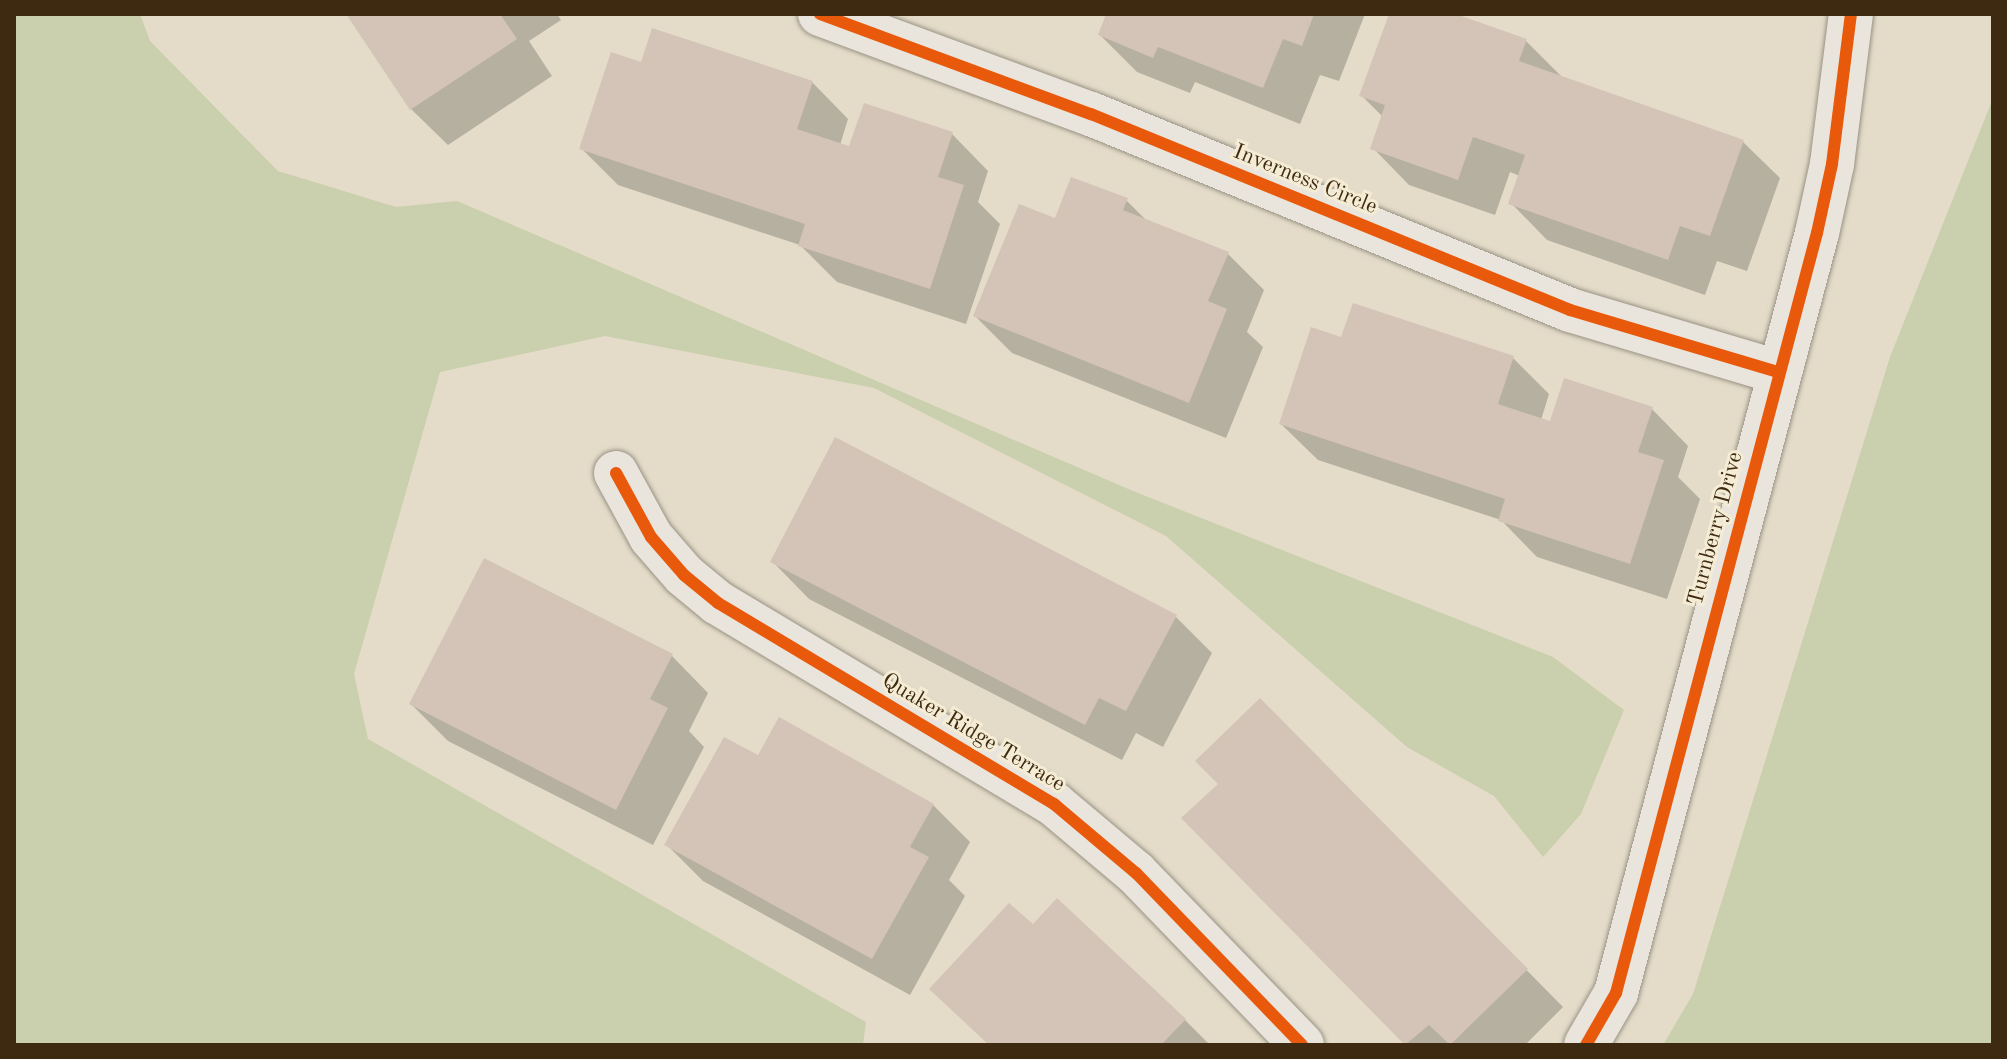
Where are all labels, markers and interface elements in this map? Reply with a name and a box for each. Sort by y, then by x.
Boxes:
street label: Inverness Circle [1229,139,1381,221]
street label: Turnberry Drive [1683,449,1749,609]
street label: Quaker Ridge Terrace [877,668,1069,798]

